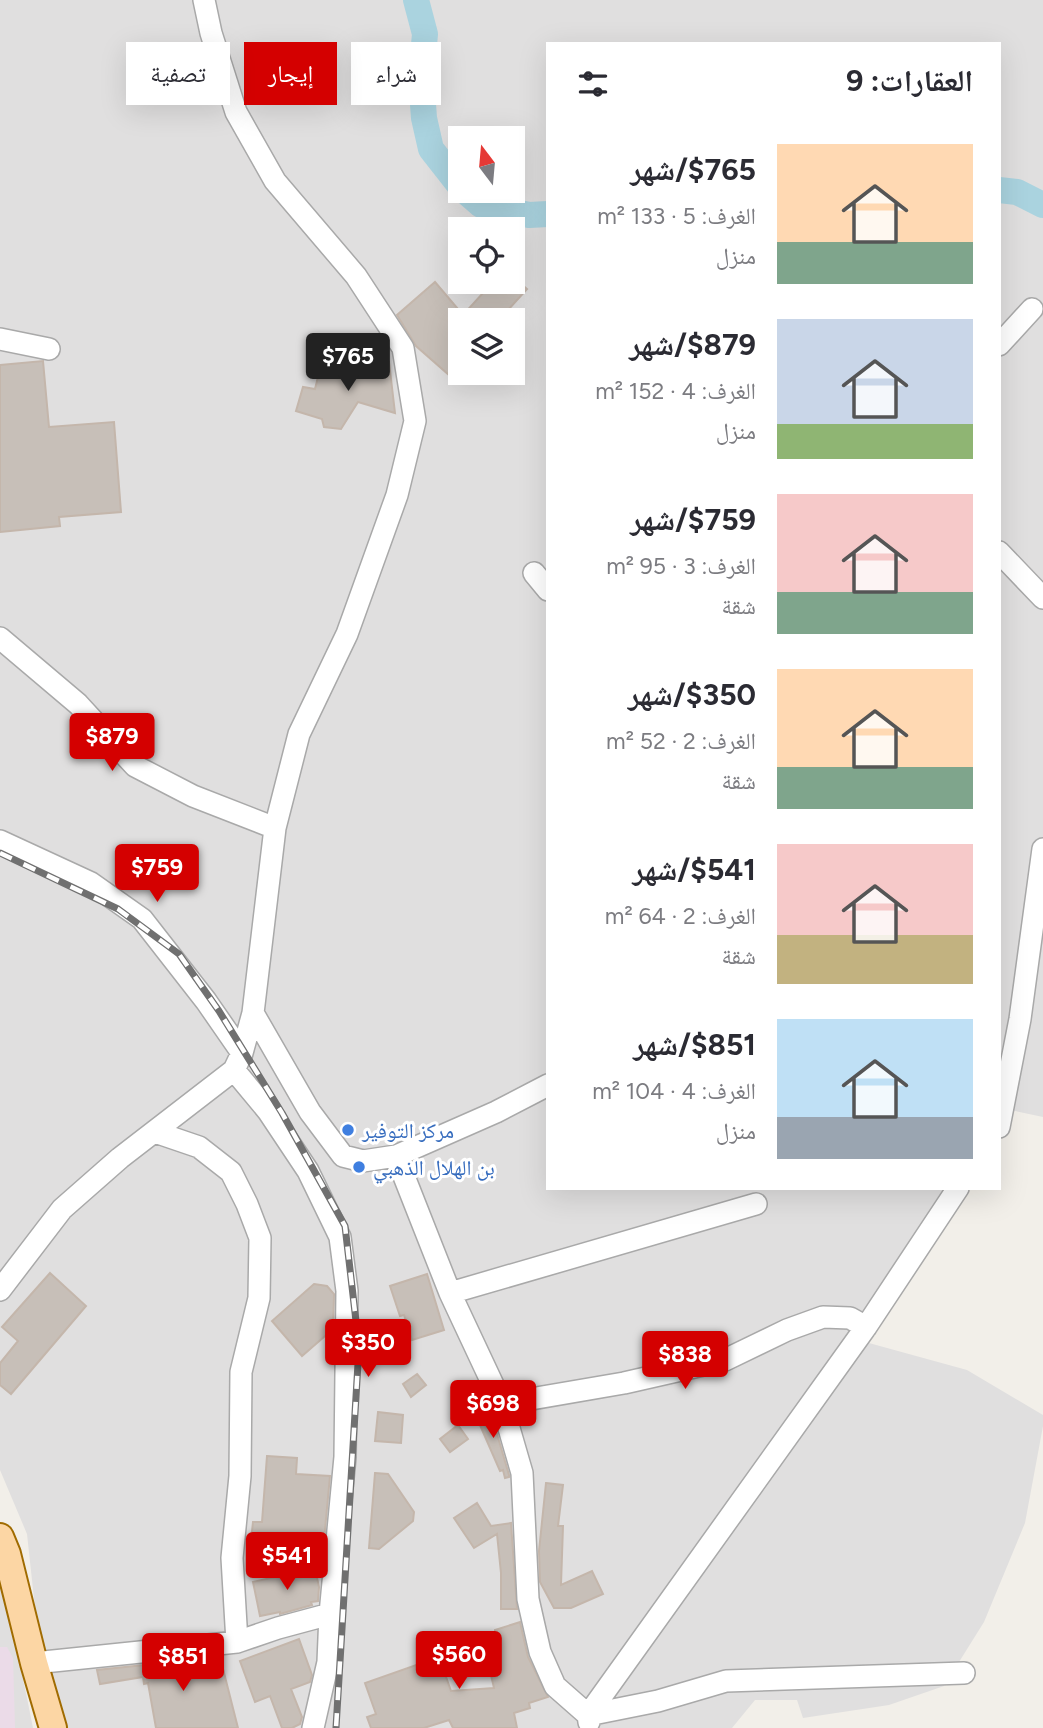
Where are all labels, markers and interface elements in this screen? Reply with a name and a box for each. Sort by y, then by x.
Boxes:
chip: تصفية [126,42,230,105]
chip: إيجار [244,42,337,105]
chip: شراء [351,42,441,105]
text: العقارات: 9 [846,62,973,99]
icon: filters [574,65,612,103]
north arrow [448,126,525,203]
map controls [448,126,525,385]
text: $765/شهر [630,151,756,188]
icon: home [833,172,917,256]
text: الغرف: 5 · 133 m² [597,202,756,230]
button: locate [448,217,525,294]
text: منزل [716,242,756,270]
button: layers [448,308,525,385]
text: $879/شهر [629,326,756,363]
pin: $765 [307,334,389,393]
text: $765 [322,342,374,370]
icon: home [833,347,917,431]
text: الغرف: 4 · 152 m² [595,377,756,405]
text: منزل [716,417,756,445]
text: $759/شهر [630,501,756,538]
icon: home [833,522,917,606]
text: الغرف: 3 · 95 m² [606,552,756,580]
text: شقة [722,592,756,620]
text: $350/شهر [628,676,756,713]
icon: home [833,697,917,781]
pin: $879 [71,714,153,773]
text: $879 [86,722,138,750]
text: الغرف: 2 · 52 m² [606,727,756,755]
text: شقة [722,767,756,795]
pin: $759 [116,844,198,904]
text: $541/شهر [633,851,756,888]
text: $759 [131,853,183,881]
icon: home [833,872,917,956]
text: الغرف: 2 · 64 m² [605,902,756,930]
text: شقة [722,942,756,970]
text: $851/شهر [633,1026,756,1063]
icon: home [833,1047,917,1131]
text: الغرف: 4 · 104 m² [592,1077,756,1105]
text: منزل [716,1117,756,1145]
place label: مركز التوفير [361,1118,454,1143]
marker: مركز التوفير [340,1122,356,1138]
place label: بن الهلال الذهبي [373,1155,495,1184]
marker: بن الهلال الذهبي [351,1159,367,1175]
pin: $350 [327,1320,409,1379]
text: $350 [341,1328,395,1356]
pin: $838 [644,1332,726,1391]
text: $838 [658,1340,712,1368]
pin: $698 [452,1380,534,1440]
text: $698 [466,1389,520,1417]
pin: $541 [246,1532,328,1592]
text: $541 [262,1541,312,1569]
pin: $560 [418,1632,500,1691]
pin: $851 [142,1634,224,1693]
text: $560 [432,1640,486,1668]
text: $851 [158,1642,208,1670]

